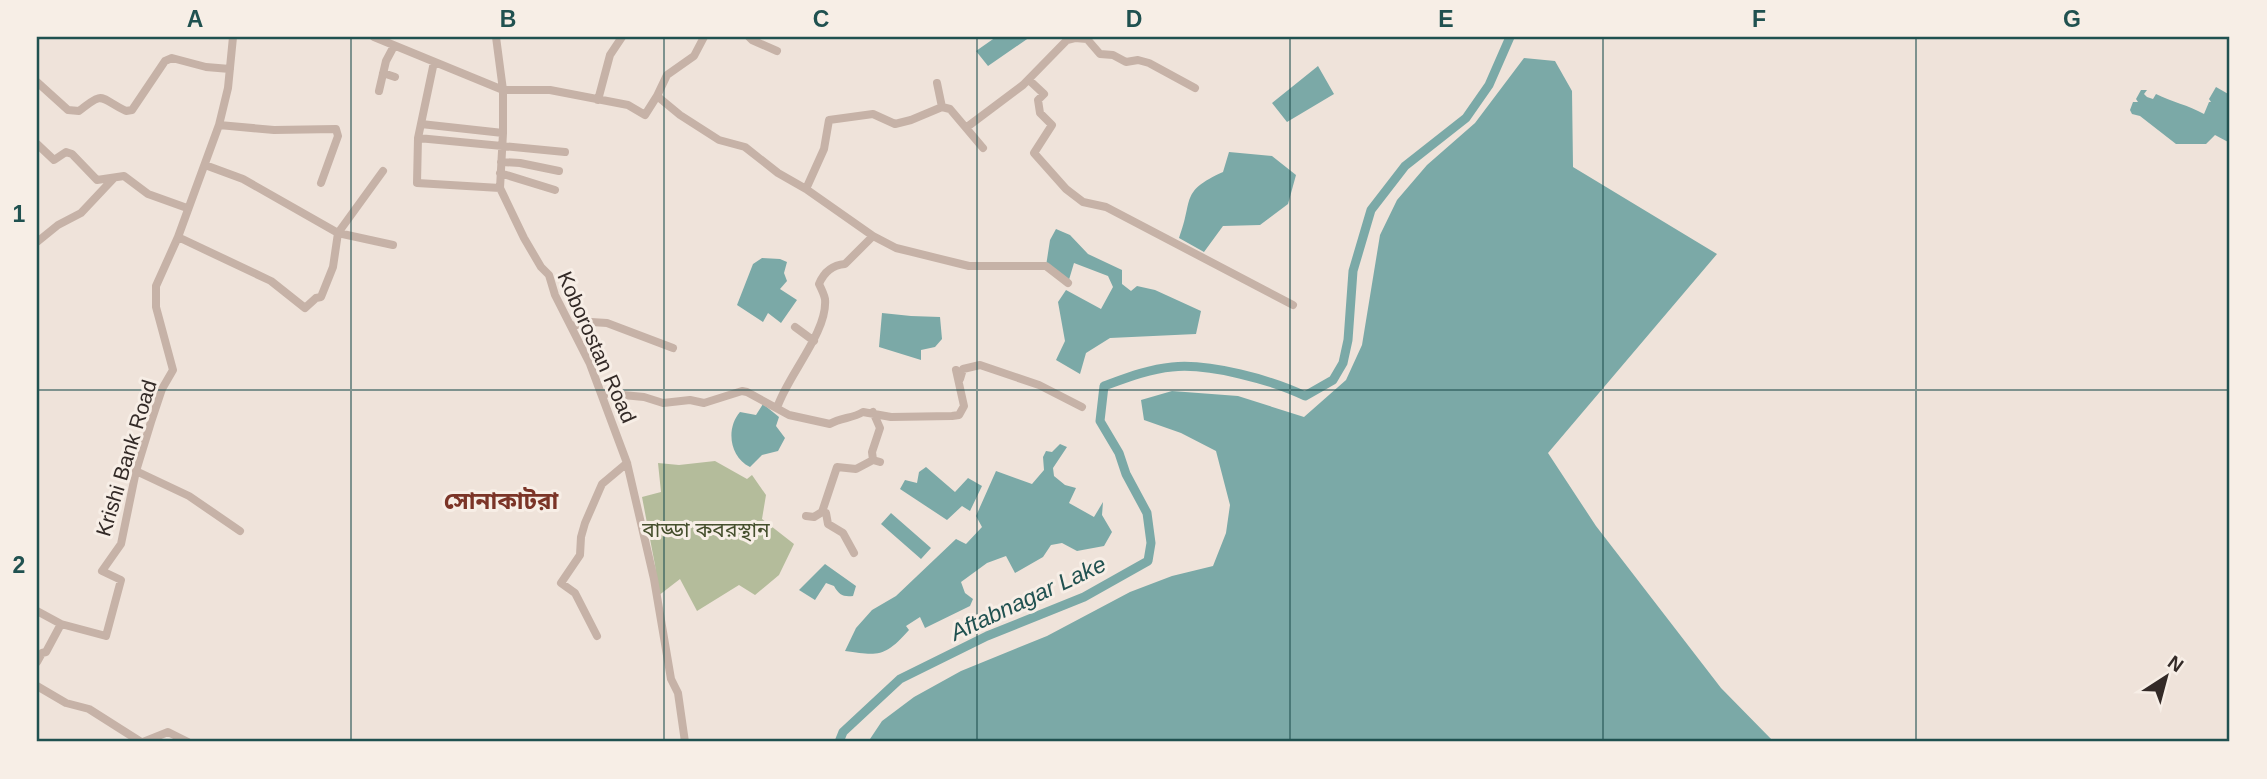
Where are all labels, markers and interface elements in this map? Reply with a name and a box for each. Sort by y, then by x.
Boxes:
text: A [187,6,203,32]
text: B [500,6,516,32]
text: C [813,6,829,32]
text: D [1126,6,1142,32]
text: E [1438,6,1454,32]
text: F [1752,6,1766,32]
text: G [2063,6,2081,32]
text: 1 [13,201,26,227]
street label: Koborostan Road [553,268,641,426]
street label: Krishi Bank Road [91,377,161,539]
district label: সোনাকাটরা [444,487,559,514]
park label: বাড্ডা কবরস্থান [641,518,770,542]
water label: Aftabnagar Lake [944,551,1110,646]
text: 2 [13,552,25,578]
north arrow [2130,642,2200,712]
text: N [2164,651,2187,676]

